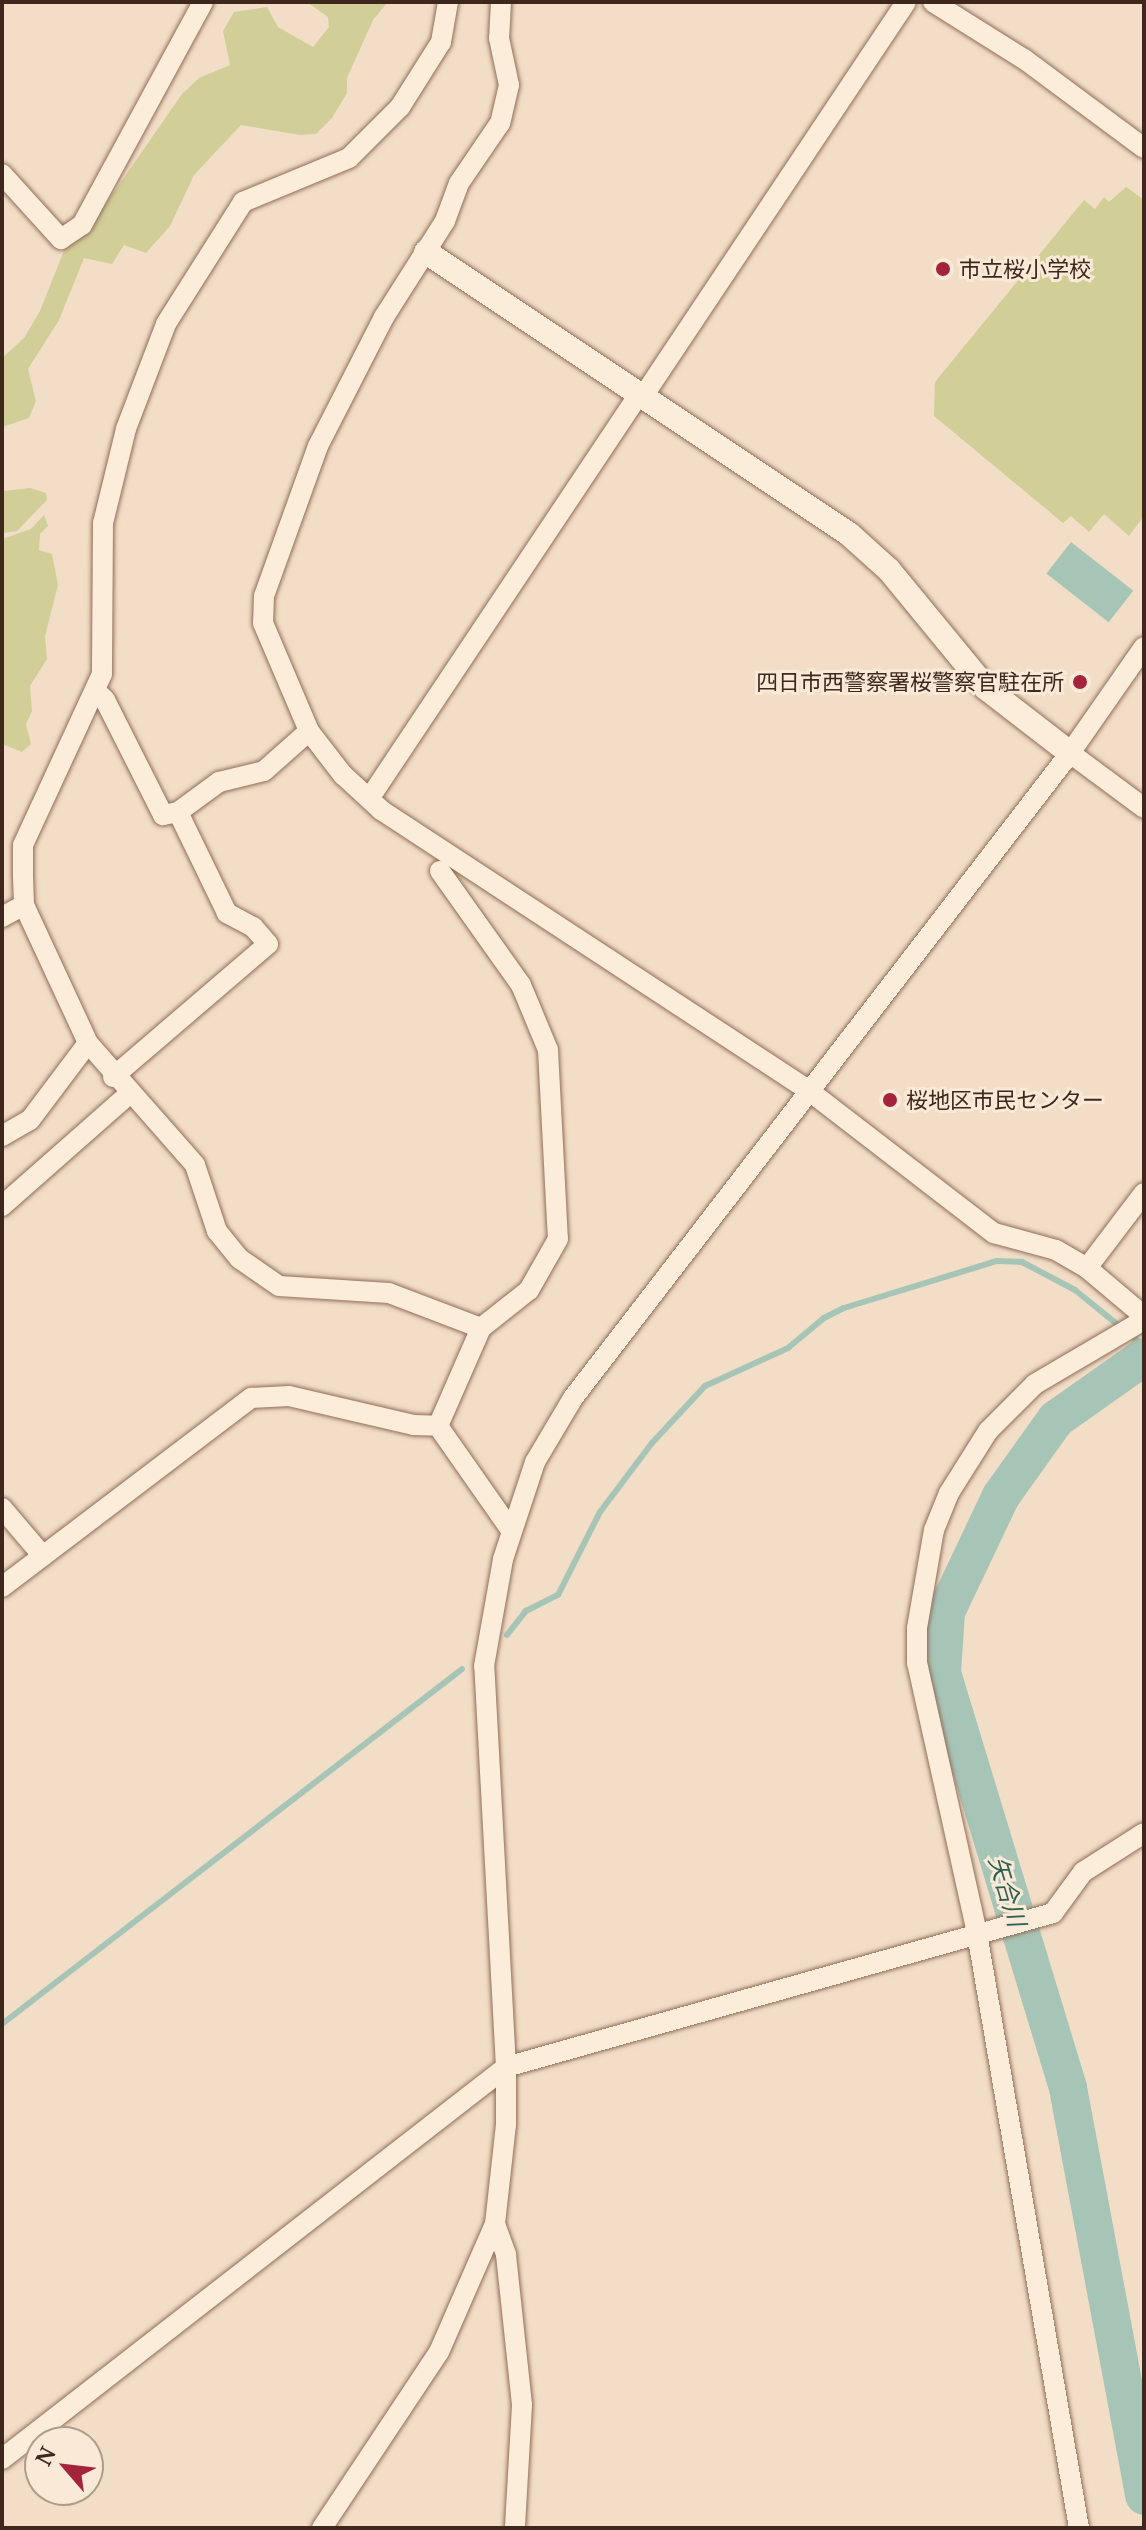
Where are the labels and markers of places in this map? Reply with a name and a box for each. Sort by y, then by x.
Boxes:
place label: 市立桜小学校 [959,256,1091,282]
marker: 市立桜小学校 [934,260,952,278]
place label: 四日市西警察署桜警察官駐在所 [756,669,1064,695]
marker: 四日市西警察署桜警察官駐在所 [1071,673,1089,691]
place label: 桜地区市民センター [906,1087,1104,1113]
marker: 桜地区市民センター [881,1091,899,1109]

